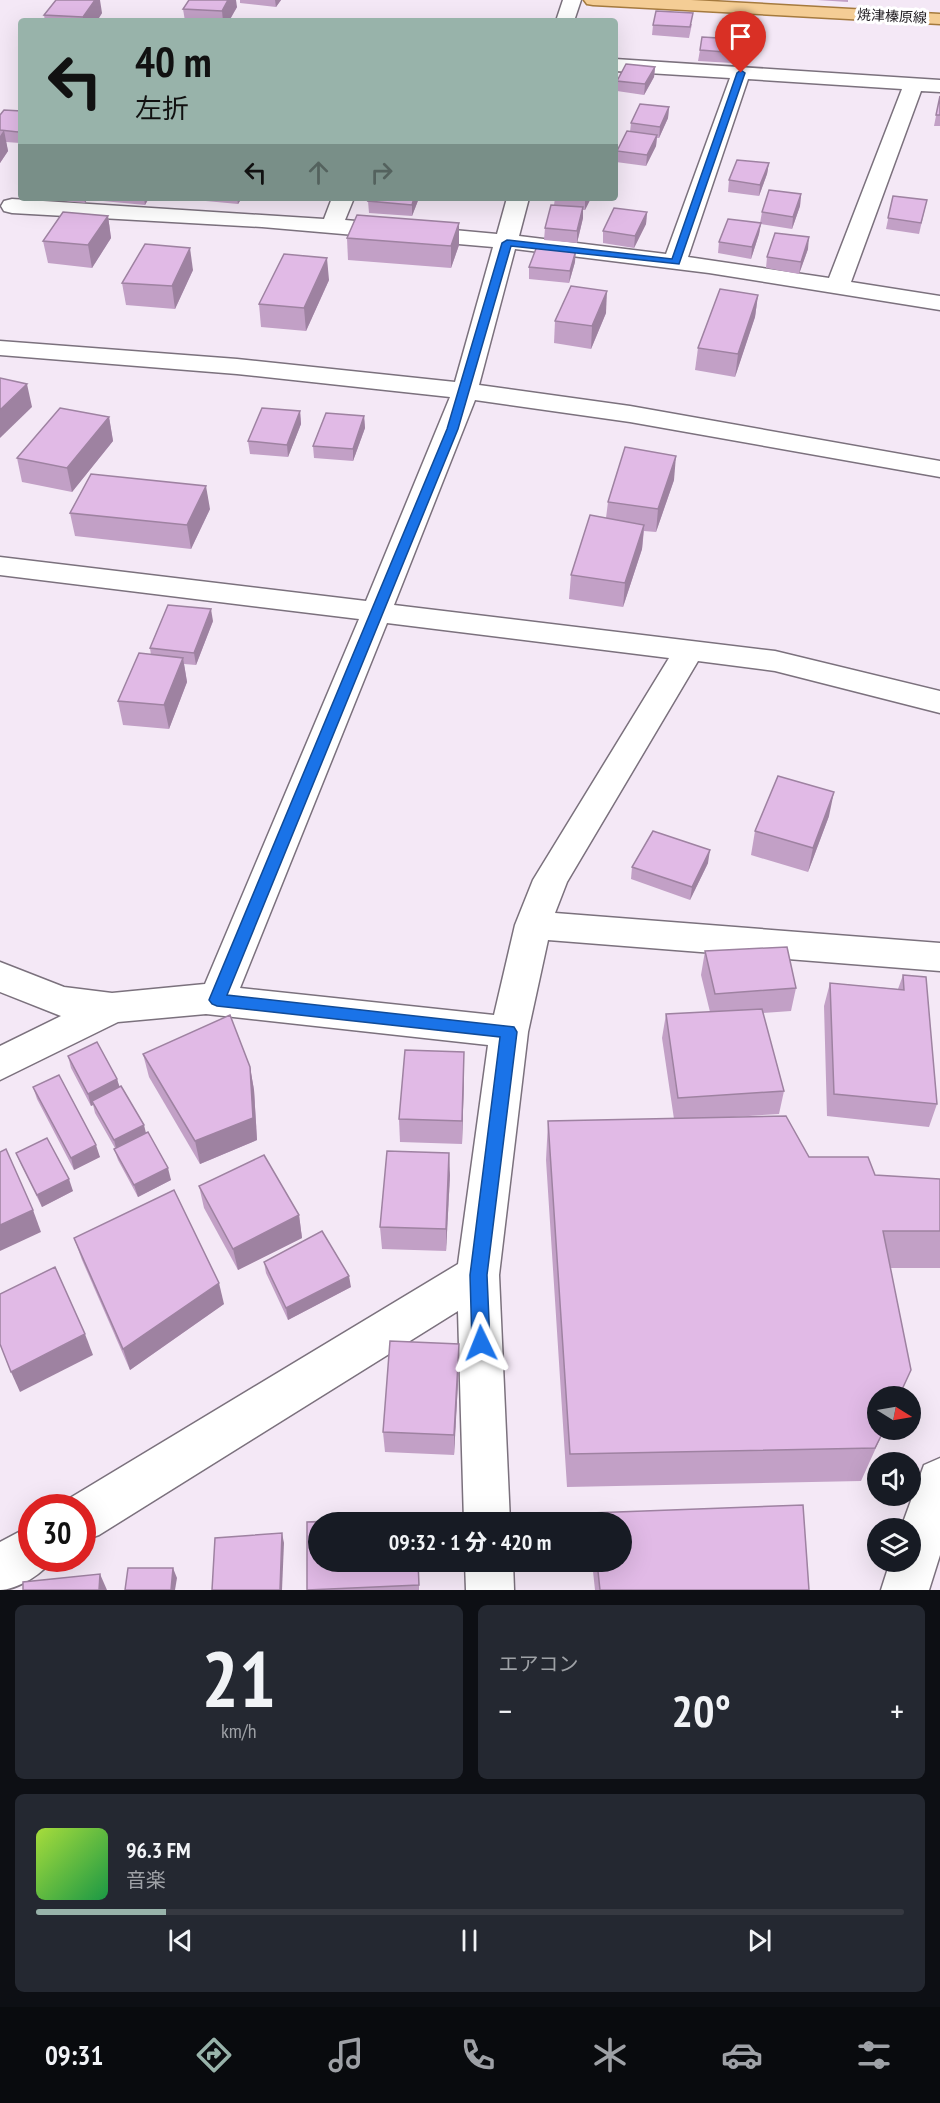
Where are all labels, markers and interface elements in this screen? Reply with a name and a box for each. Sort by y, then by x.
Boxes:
street label: 焼津榛原線 [857,5,927,27]
pin [715,11,766,73]
icon: arrive [724,20,757,53]
text: 40 m [135,34,212,89]
icon: left [36,42,114,120]
text: 左折 [135,91,189,125]
icon: left [239,156,272,189]
icon: ahead [302,156,335,189]
icon: right [365,156,398,189]
position arrow [449,1311,513,1375]
north arrow [867,1386,921,1440]
map controls [867,1386,921,1572]
button: sound [867,1452,921,1506]
speed limit sign: 30 [18,1494,96,1572]
button: layers [867,1518,921,1572]
text: 09:32 · 1 分 · 420 m [389,1528,551,1556]
text: 21 [201,1628,276,1729]
text: エアコン [499,1651,579,1677]
text: 20° [672,1681,731,1739]
text: − [499,1689,512,1732]
text: + [890,1689,904,1732]
text: km/h [221,1718,256,1744]
text: 96.3 FM [126,1836,191,1864]
text: 音楽 [126,1867,166,1893]
icon: previous [164,1924,197,1957]
icon: pause [453,1924,486,1957]
icon: next [743,1924,776,1957]
icon: directions [193,2034,235,2076]
icon: music [325,2034,367,2076]
icon: phone [457,2034,499,2076]
icon: climate [589,2034,631,2076]
icon: car [721,2034,763,2076]
icon: filters [853,2034,895,2076]
text: 09:31 [45,2038,103,2072]

